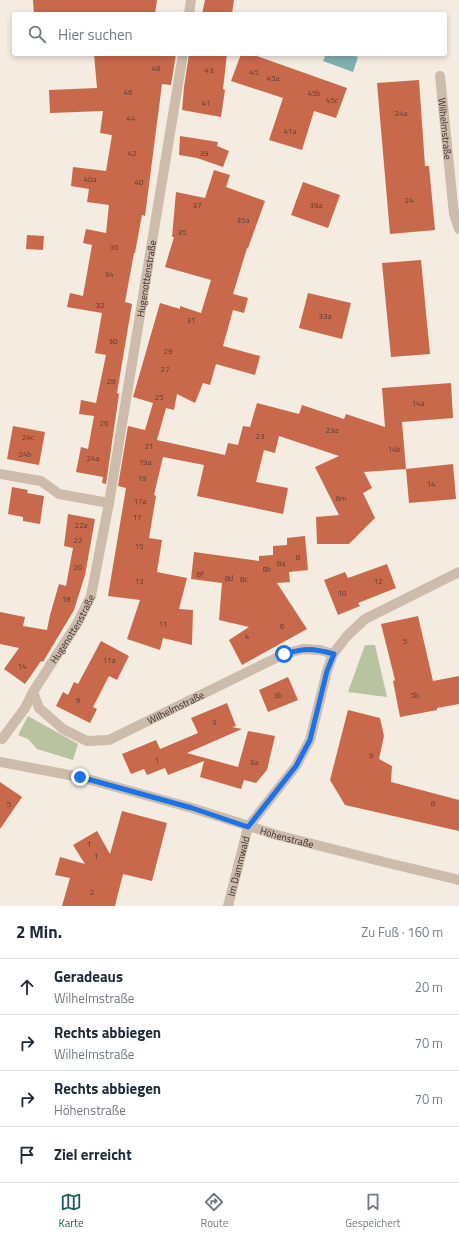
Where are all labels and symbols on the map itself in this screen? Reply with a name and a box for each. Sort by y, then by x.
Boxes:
house number: 48 [152,62,161,74]
house number: 43 [205,64,213,76]
house number: 45 [250,66,259,78]
house number: 45a [267,72,279,84]
house number: 46 [124,86,133,98]
house number: 45b [307,87,321,99]
house number: 45c [326,94,339,106]
house number: 41 [202,97,210,109]
street label: Wilhelmstraße [435,97,456,160]
house number: 24a [395,107,407,119]
house number: 44 [127,112,136,124]
house number: 41a [284,125,296,137]
house number: 42 [128,147,136,159]
house number: 39 [200,147,209,159]
house number: 40a [84,173,96,185]
house number: 40 [135,176,144,188]
house number: 24 [405,194,414,206]
house number: 37 [193,199,201,211]
house number: 39a [310,199,322,211]
house number: 35a [237,214,249,226]
house number: 35 [178,226,187,238]
street label: Hugenottenstraße [132,239,160,318]
house number: 36 [110,241,119,253]
house number: 34 [105,268,114,280]
house number: 32 [96,299,104,311]
house number: 33a [319,310,331,322]
house number: 31 [187,314,195,326]
house number: 30 [109,335,118,347]
house number: 29 [164,345,173,357]
house number: 27 [161,363,169,375]
house number: 28 [107,375,116,387]
house number: 25 [155,391,164,403]
house number: 14a [412,397,424,409]
house number: 26 [100,417,109,429]
house number: 23a [326,424,338,436]
house number: 23 [256,430,264,442]
house number: 24c [22,431,35,443]
house number: 21 [145,440,153,452]
house number: 14b [387,443,401,455]
house number: 24b [18,448,32,460]
house number: 24a [87,452,99,464]
house number: 19a [139,456,151,468]
house number: 19 [138,472,147,484]
house number: 14 [427,478,436,490]
house number: 8m [335,492,347,504]
house number: 17a [134,495,146,507]
house number: 17 [133,511,141,523]
house number: 22a [75,519,87,531]
house number: 22 [74,534,82,546]
house number: 15 [135,540,144,552]
house number: 8 [296,551,301,563]
house number: 8a [277,557,285,569]
house number: 20 [74,561,83,573]
house number: 8b [263,563,271,575]
house number: 8f [196,568,204,580]
house number: 8d [225,572,233,584]
house number: 8c [240,573,248,585]
house number: 13 [135,575,143,587]
house number: 12 [374,575,382,587]
house number: 10 [338,587,347,599]
street label: Hugenottenstraße [46,592,98,666]
house number: 18 [62,593,71,605]
house number: 11 [159,618,167,630]
house number: 6 [280,620,285,632]
house number: 4 [245,630,250,642]
house number: 5 [403,635,408,647]
route start [275,645,293,663]
house number: 11a [103,654,115,666]
house number: 14 [18,660,27,672]
street label: Wilhelmstraße [144,687,207,728]
house number: 3b [274,689,282,701]
house number: 5b [411,689,419,701]
house number: 9 [76,694,81,706]
house number: 3 [212,716,216,728]
house number: 9 [369,749,374,761]
house number: 1 [155,754,159,766]
house number: 3a [250,756,258,768]
route end [71,768,89,786]
house number: 8 [431,797,436,809]
house number: 5 [7,798,12,810]
street label: Höhenstraße [258,823,316,852]
street label: Im Dammwald [223,835,253,898]
house number: 1 [87,838,91,850]
house number: 1 [94,850,98,862]
house number: 2 [90,886,94,898]

